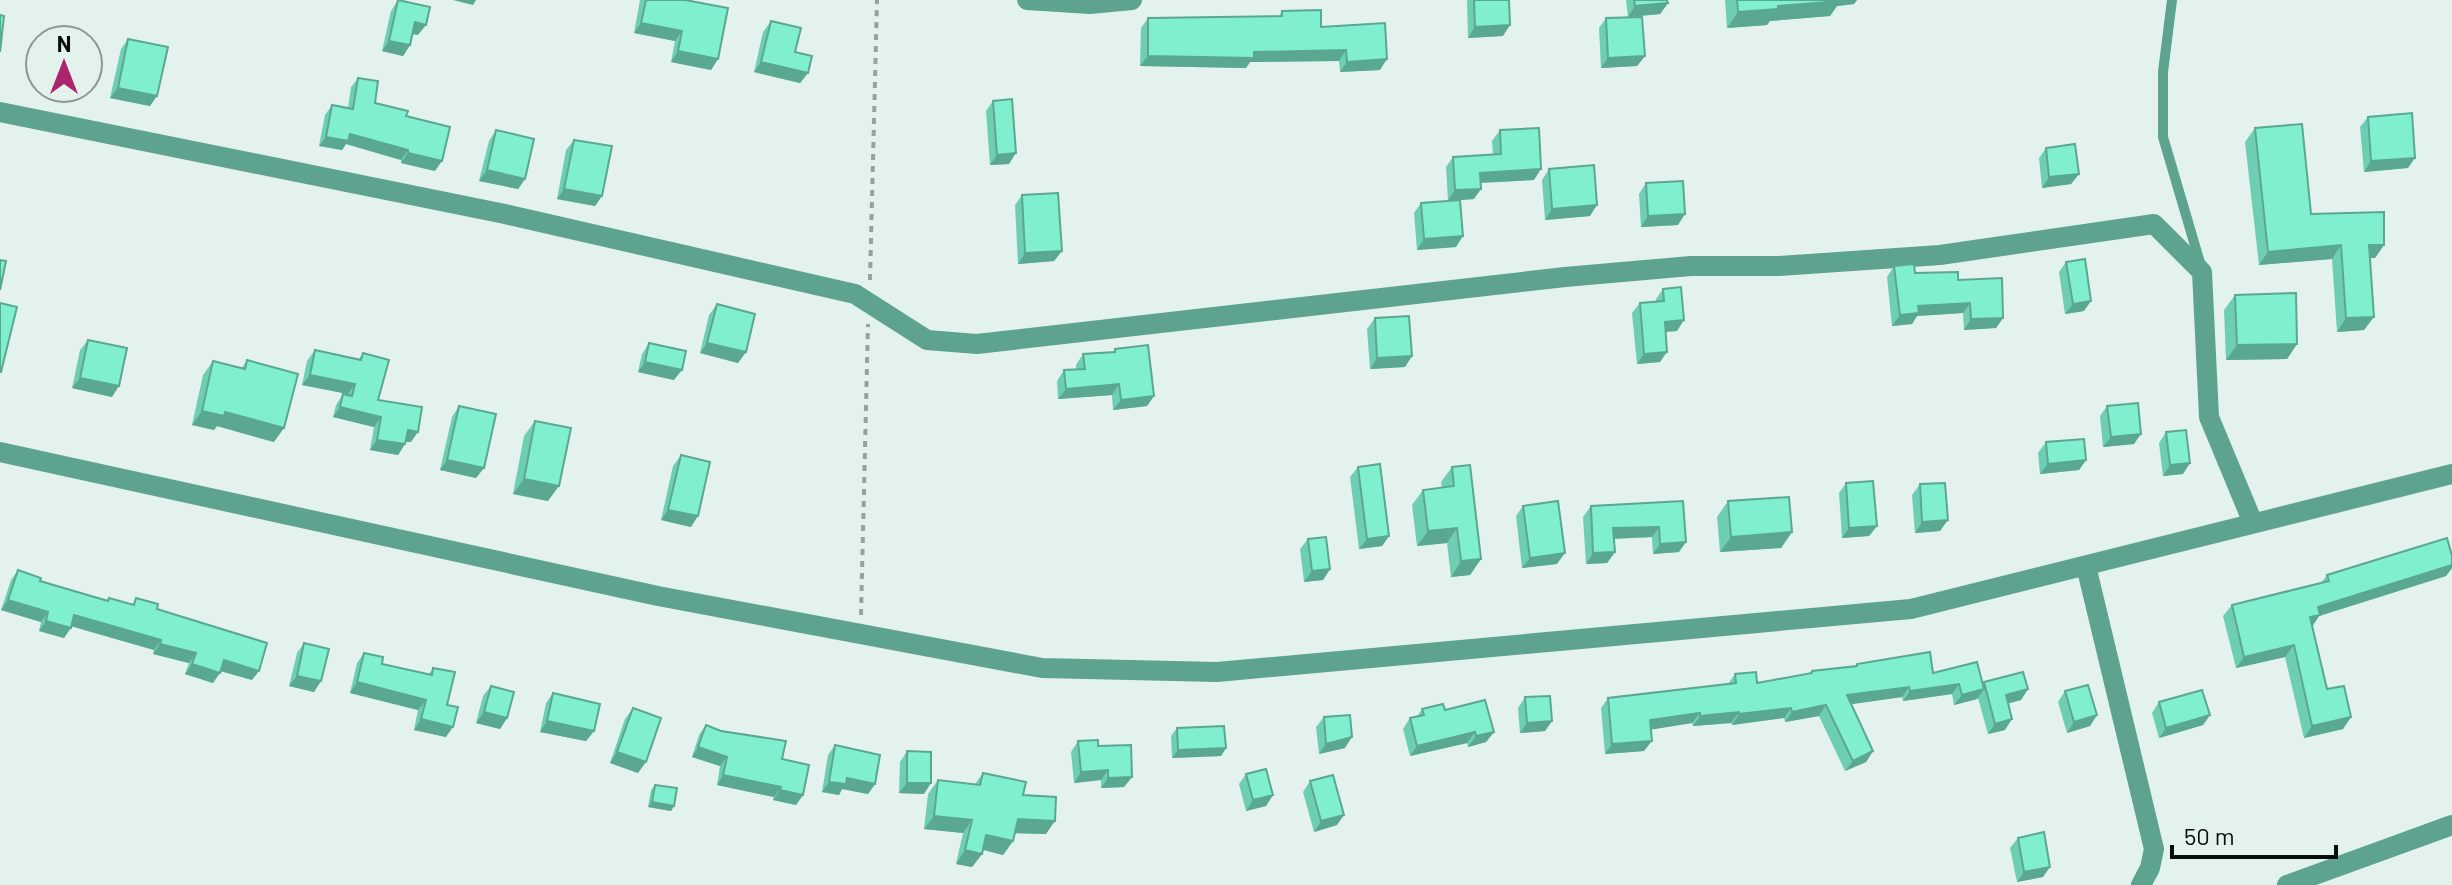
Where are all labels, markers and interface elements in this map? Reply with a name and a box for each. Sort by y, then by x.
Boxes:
north arrow [24,24,104,104]
text: N [57,30,71,56]
scale bar [2172,809,2336,859]
text: 50 m [2184,821,2235,850]

